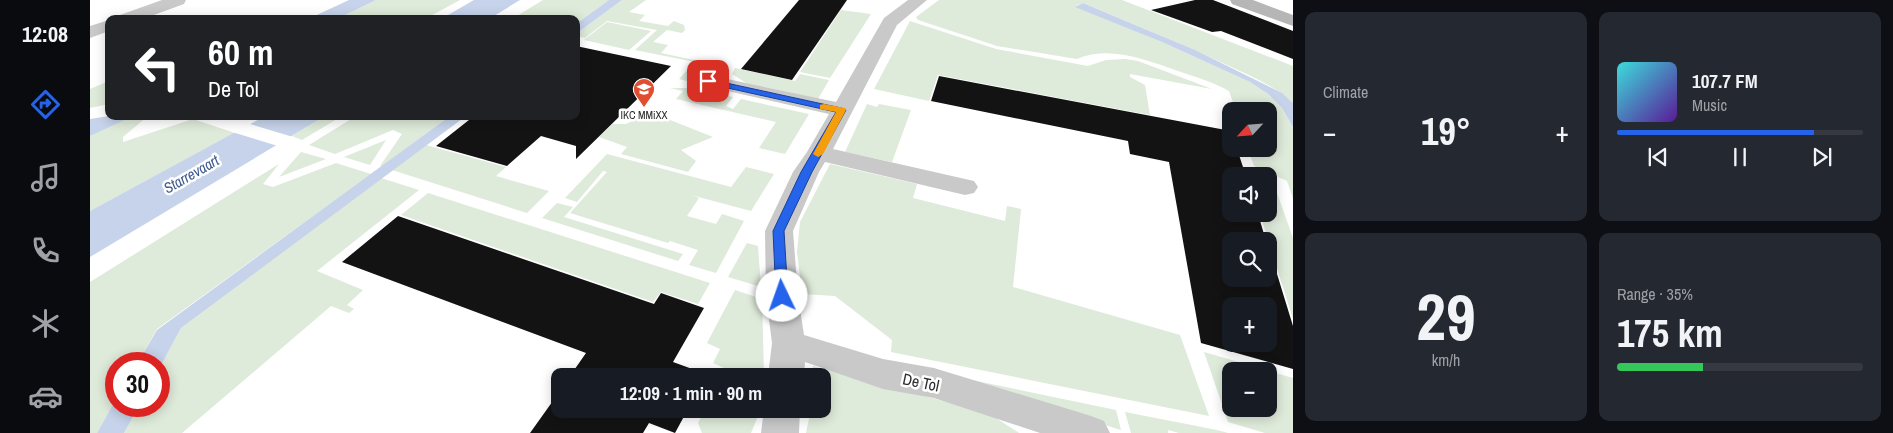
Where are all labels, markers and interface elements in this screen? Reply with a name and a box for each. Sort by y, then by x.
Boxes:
text: 12:08 [22,19,68,49]
text: 60 m [208,29,273,76]
icon: left [125,35,190,100]
pin [687,60,729,102]
icon: arrive [694,67,722,95]
text: 107.7 FM [1692,68,1758,94]
text: De Tol [208,74,259,104]
school or university icon: IKC MMiXX [632,77,656,108]
text: Climate [1323,81,1368,103]
icon: directions [28,87,63,122]
text: Music [1692,94,1727,116]
north arrow [1222,102,1278,158]
map controls [1222,102,1277,417]
text: 19° [1421,106,1471,157]
place label: IKC MMiXX [620,108,668,122]
text: − [1323,113,1336,151]
text: + [1556,113,1569,151]
icon: previous [1644,143,1672,171]
icon: pause [1726,143,1754,171]
icon: next [1808,143,1836,171]
water label: Starrevaart [159,149,223,198]
icon: music [28,160,63,195]
button: sound [1222,167,1277,222]
button: search [1222,232,1277,287]
icon: phone [28,233,63,268]
position arrow [755,269,807,321]
text: 29 [1416,273,1476,360]
text: Range · 35% [1617,283,1693,305]
button: + [1222,297,1277,352]
icon: climate [28,306,63,341]
text: 175 km [1617,308,1723,359]
text: km/h [1432,349,1460,371]
speed limit sign: 30 [105,352,170,417]
button: − [1222,362,1277,417]
street label: De Tol [901,367,941,397]
icon: car [28,379,63,414]
text: 12:09 · 1 min · 90 m [620,380,762,406]

